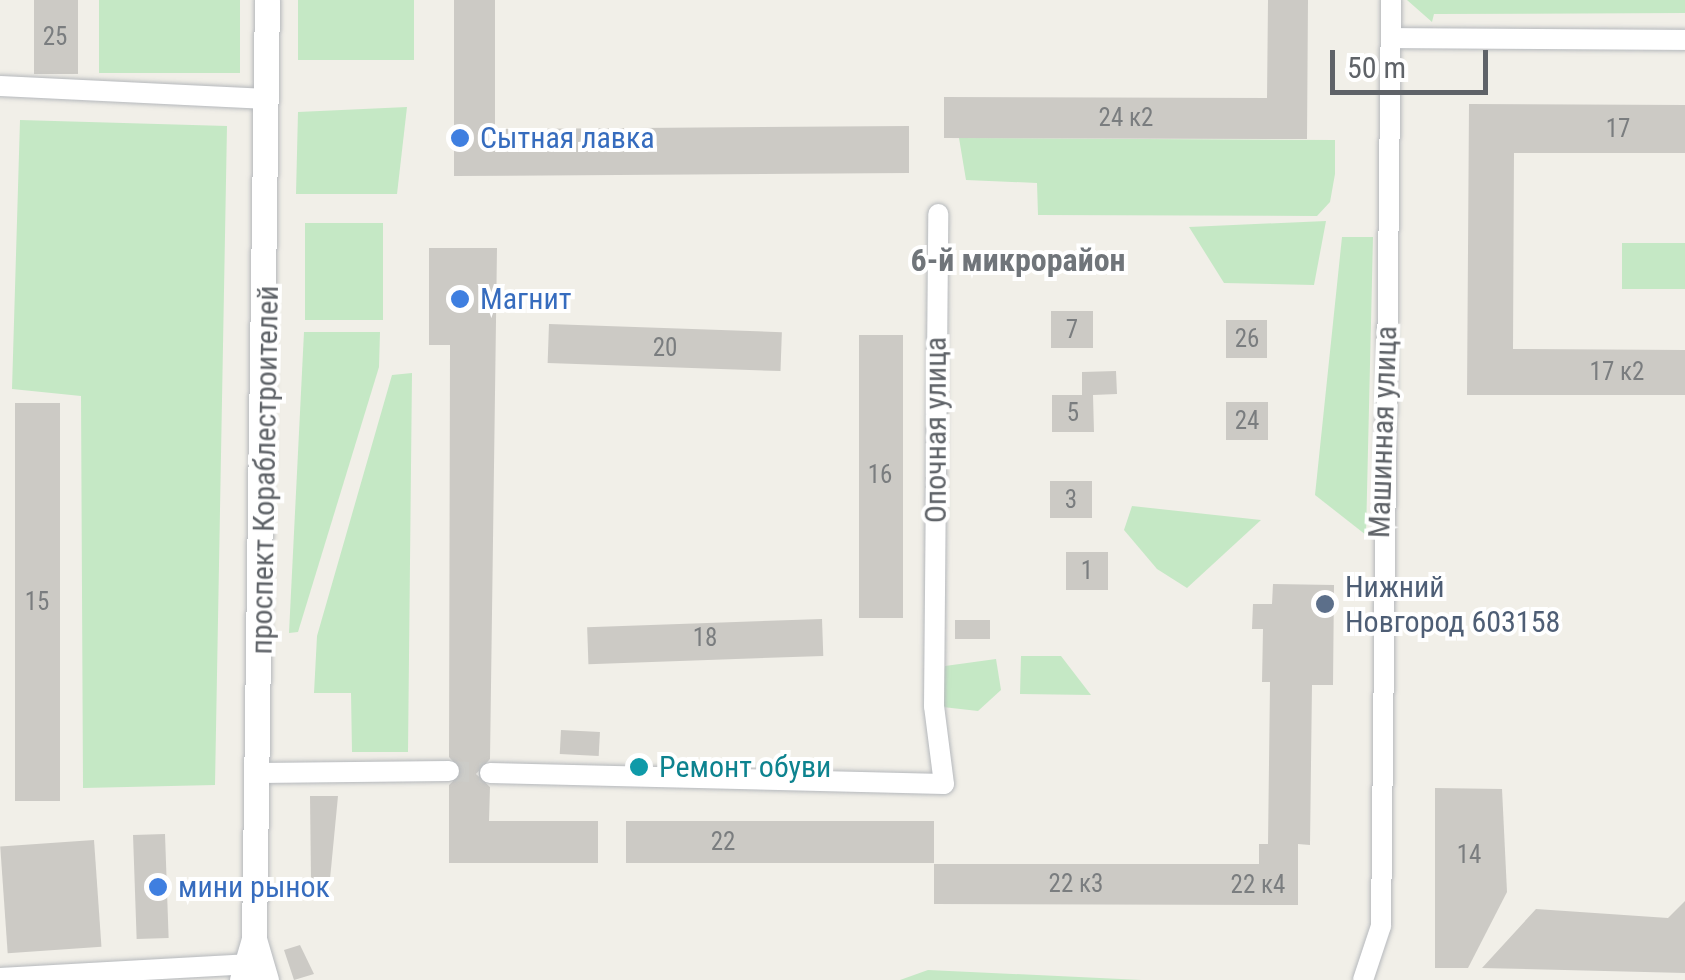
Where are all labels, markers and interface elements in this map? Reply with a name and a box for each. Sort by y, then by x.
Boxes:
house number: 25 [43,22,67,52]
scale bar [1335,30,1492,92]
text: 50 m [1347,50,1406,85]
house number: 24 к2 [1099,103,1153,133]
house number: 17 [1606,114,1630,144]
place label: Сытная лавка [480,120,655,156]
marker: Сытная лавка [449,127,471,149]
district label: 6-й микрорайон [910,241,1126,279]
place label: Магнит [480,281,571,317]
street label: проспект Кораблестроителей [244,285,286,655]
marker: Магнит [449,288,471,310]
house number: 7 [1066,315,1078,345]
house number: 26 [1235,324,1259,354]
street label: Машинная улица [1361,325,1405,539]
house number: 20 [653,333,677,363]
street label: Опочная улица [918,337,954,523]
house number: 17 к2 [1590,357,1644,387]
house number: 5 [1067,398,1079,428]
house number: 24 [1235,406,1259,436]
house number: 16 [868,460,892,490]
house number: 3 [1065,485,1077,515]
house number: 1 [1081,556,1093,586]
place label: Нижний Новгород 603158 [1345,569,1560,640]
house number: 15 [25,587,49,617]
marker: Нижний Новгород 603158 [1314,593,1336,615]
house number: 18 [693,623,717,653]
place label: Ремонт обуви [659,749,831,785]
marker: Ремонт обуви [628,756,650,778]
house number: 22 [711,827,735,857]
house number: 14 [1457,840,1481,870]
place label: мини рынок [178,869,330,905]
house number: 22 к3 [1049,869,1103,899]
house number: 22 к4 [1231,870,1285,900]
marker: мини рынок [147,876,169,898]

